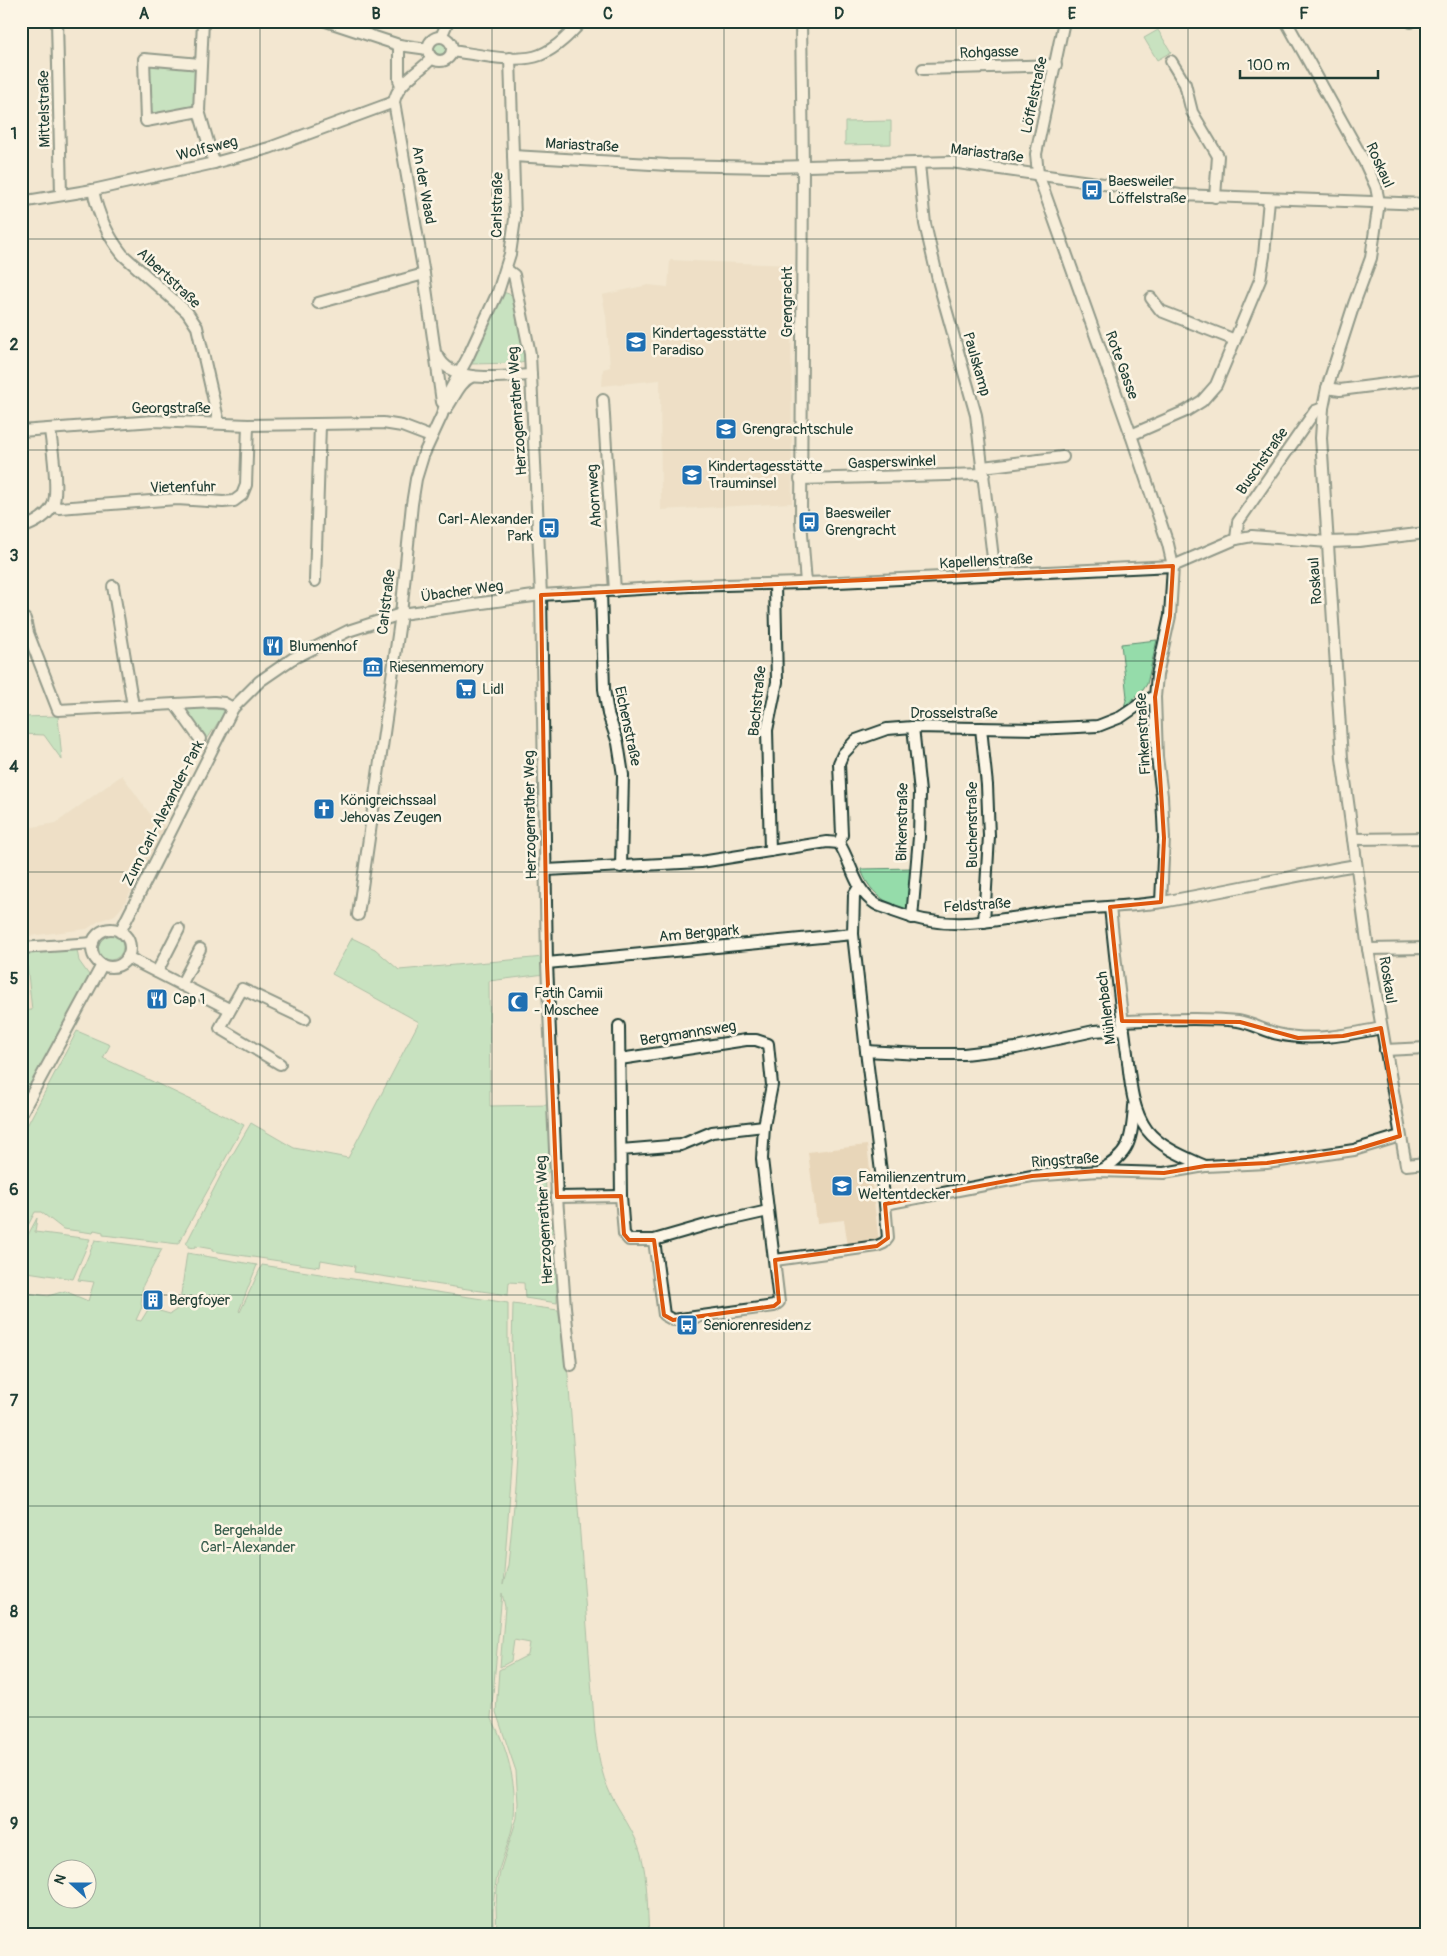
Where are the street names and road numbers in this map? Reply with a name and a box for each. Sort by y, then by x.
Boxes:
street label: Rohgasse [959,42,1019,63]
street label: Löffelstraße [1017,54,1052,135]
street label: Mittelstraße [34,70,55,148]
street label: Wolfsweg [175,132,240,165]
street label: Mariastraße [545,134,620,157]
street label: Mariastraße [949,140,1025,167]
street label: Roskaul [1361,140,1398,191]
street label: An der Waad [407,144,440,226]
street label: Carlstraße [487,171,508,238]
street label: Albertstraße [133,244,205,313]
street label: Grengracht [778,265,797,338]
street label: Rote Gasse [1100,328,1143,402]
street label: Paulskamp [958,330,995,398]
street label: Herzogenrather Weg [504,346,531,476]
street label: Georgstraße [132,399,211,418]
street label: Buschstraße [1232,423,1293,499]
street label: Gasperswinkel [847,451,937,474]
street label: Ahornweg [583,464,606,528]
street label: Vietenfuhr [150,477,217,498]
street label: Kapellenstraße [939,550,1034,573]
street label: Roskaul [1304,557,1327,605]
street label: Carlstraße [373,568,400,636]
street label: Übacher Weg [420,576,504,607]
street label: Bachstraße [744,664,771,737]
street label: Eichenstraße [610,684,645,768]
street label: Finkenstraße [1132,692,1155,776]
street label: Drosselstraße [910,704,998,723]
street label: Zum Carl-Alexander-Park [118,736,209,889]
street label: Herzogenrather Weg [520,750,541,880]
street label: Buchenstraße [963,781,982,868]
street label: Birkenstraße [892,782,913,862]
street label: Feldstraße [943,894,1012,917]
street label: Am Bergpark [658,920,741,946]
street label: Roskaul [1374,955,1401,1005]
street label: Mühlenbach [1093,970,1120,1046]
street label: Bergmannsweg [639,1017,738,1050]
street label: Ringstraße [1031,1149,1100,1172]
street label: Herzogenrather Weg [532,1155,557,1285]

